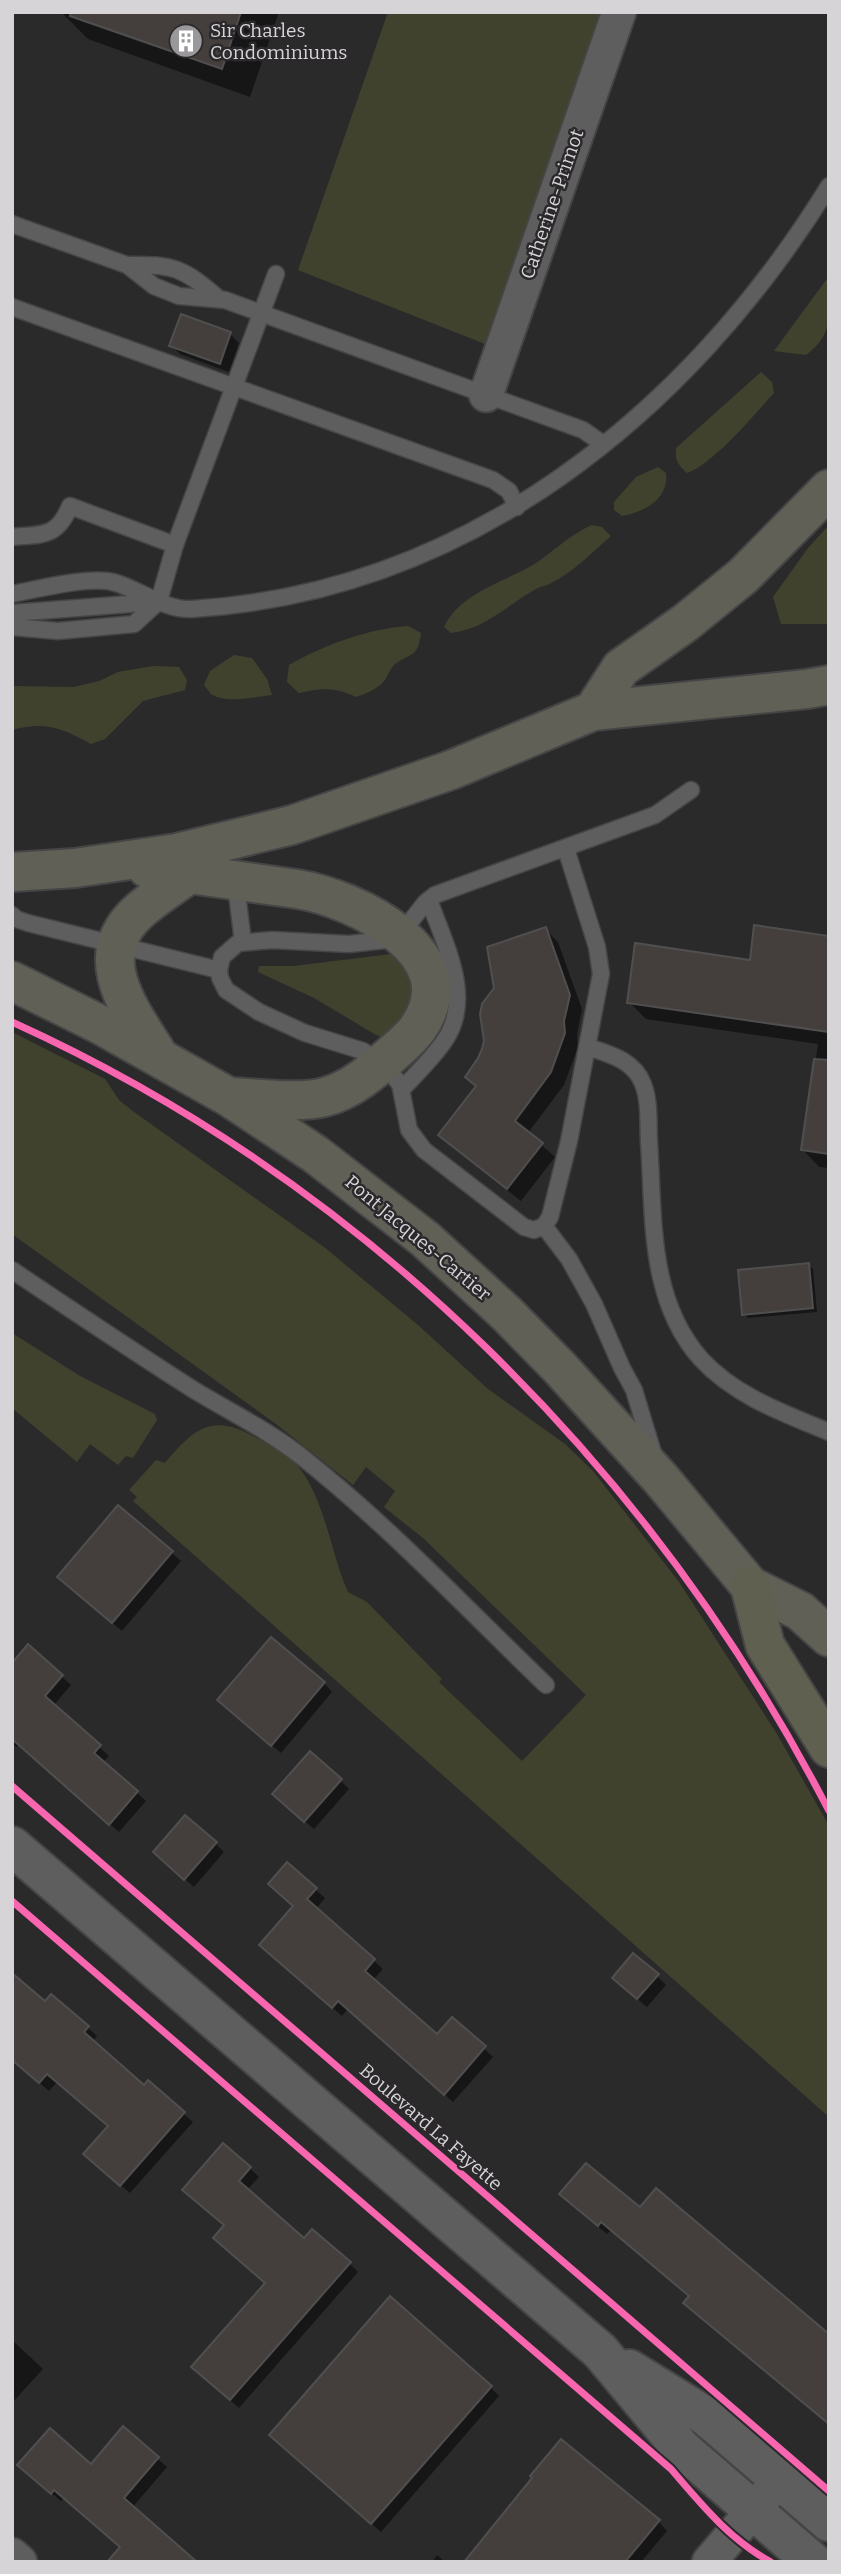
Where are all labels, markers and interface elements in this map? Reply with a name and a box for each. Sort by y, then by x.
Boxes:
place label: Sir Charles Condominiums [210,19,347,64]
building icon: Sir Charles Condominiums [167,22,205,60]
street label: Catherine-Primot [516,126,588,282]
street label: Pont Jacques-Cartier [340,1170,496,1306]
street label: Boulevard La Fayette [355,2059,507,2195]

